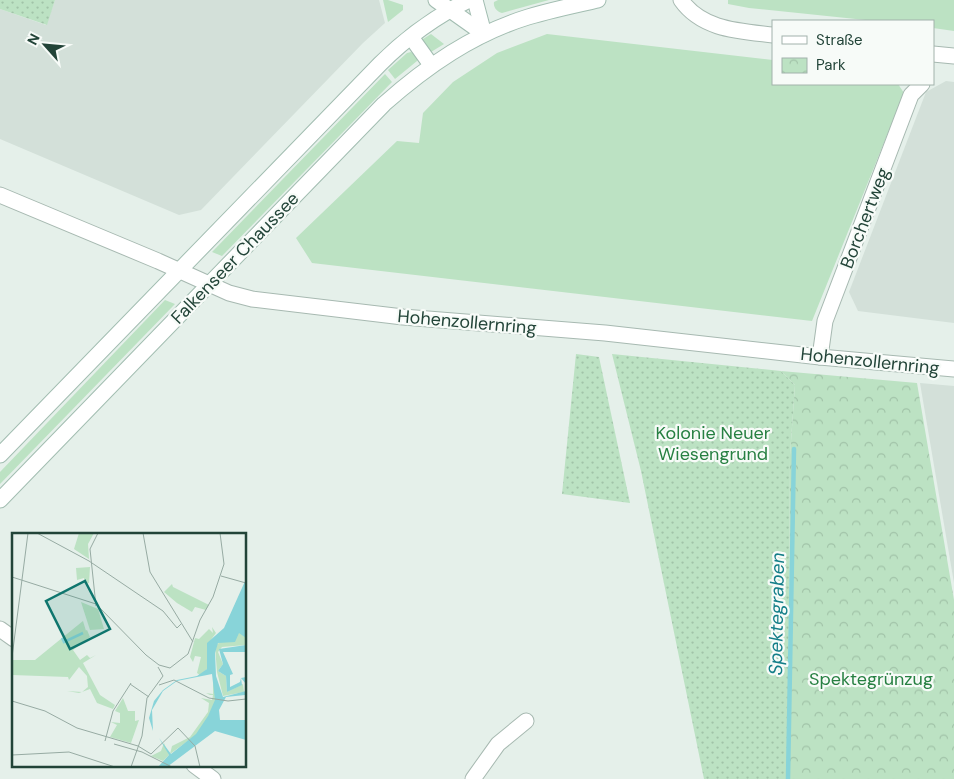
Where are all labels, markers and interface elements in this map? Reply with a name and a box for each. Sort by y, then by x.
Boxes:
north arrow [20,20,70,70]
legend [772,20,934,85]
text: N [23,30,44,48]
text: Straße [816,30,863,50]
text: Park [816,55,846,75]
street label: Borchertweg [835,164,895,272]
street label: Falkenseer Chaussee [166,187,304,329]
street label: Hohenzollernring [397,304,537,340]
street label: Hohenzollernring [799,342,941,380]
park label: Kolonie Neuer Wiesengrund [656,421,771,466]
inset map [12,533,246,766]
water label: Spektegraben [763,552,790,676]
park label: Spektegrünzug [809,667,933,691]

